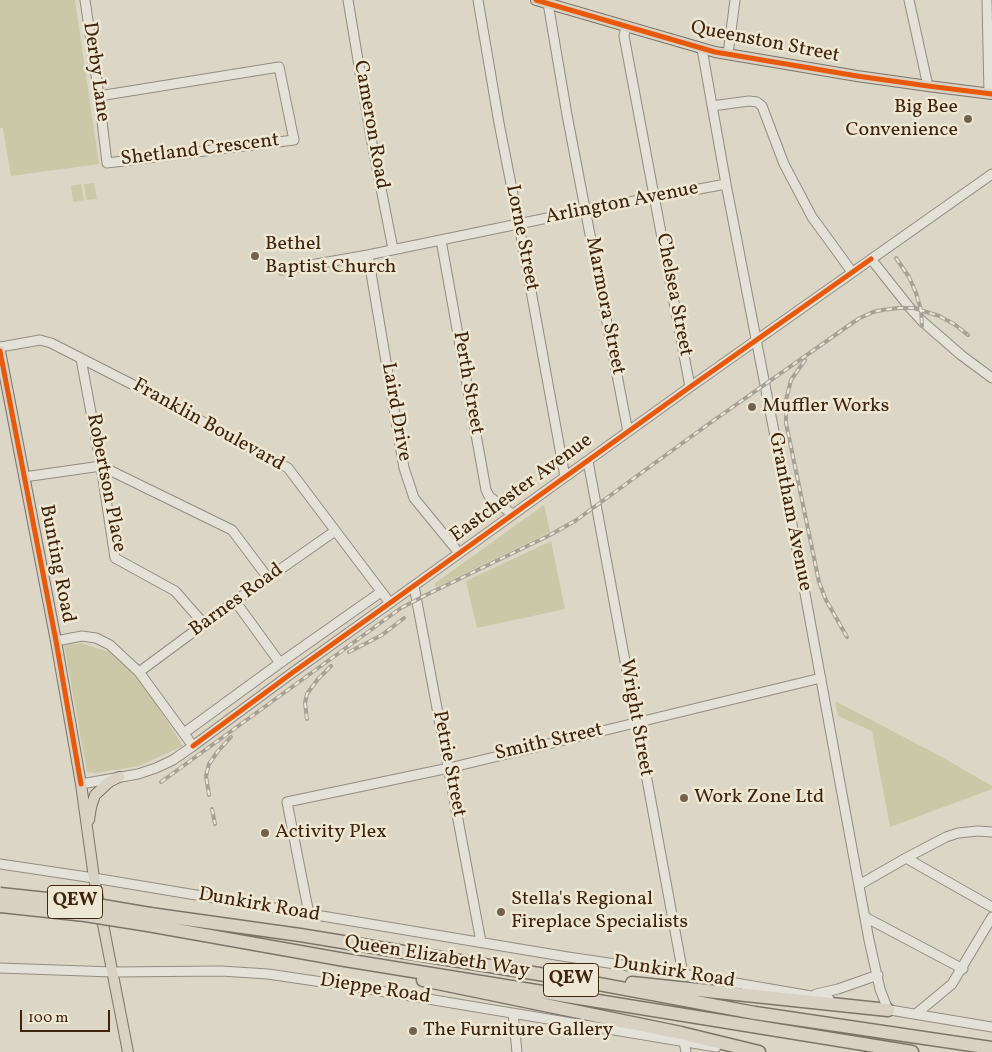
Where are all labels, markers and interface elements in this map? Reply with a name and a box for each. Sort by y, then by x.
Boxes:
street label: Queenston Street [689,17,841,69]
street label: Derby Lane [76,21,114,123]
street label: Cameron Road [347,59,393,191]
place label: Big Bee Convenience [846,96,958,143]
marker: Big Bee Convenience [962,113,974,125]
street label: Shetland Crescent [119,129,281,173]
street label: Arlington Avenue [543,177,701,231]
street label: Lorne Street [499,183,543,293]
street label: Chelsea Street [649,231,697,359]
place label: Bethel Baptist Church [265,233,396,280]
street label: Marmora Street [579,235,629,377]
marker: Bethel Baptist Church [249,250,261,262]
street label: Perth Street [446,329,488,437]
street label: Laird Drive [375,361,415,463]
street label: Franklin Boulevard [128,374,288,478]
place label: Muffler Works [762,395,889,419]
marker: Muffler Works [746,401,758,413]
street label: Robertson Place [80,412,130,554]
street label: Eastchester Avenue [446,429,598,549]
street label: Grantham Avenue [762,431,816,593]
street label: Bunting Road [33,503,79,625]
street label: Barnes Road [185,559,289,643]
street label: Wright Street [613,657,657,779]
street label: Petrie Street [426,709,470,819]
street label: Smith Street [493,719,605,767]
place label: Work Zone Ltd [694,786,824,810]
marker: Work Zone Ltd [678,792,690,804]
place label: Activity Plex [275,821,387,845]
marker: Activity Plex [259,827,271,839]
street label: Dunkirk Road [196,883,322,929]
road number: QEW [48,886,102,919]
place label: Stella's Regional Fireplace Specialists [511,888,688,935]
marker: Stella's Regional Fireplace Specialists [495,906,507,918]
street label: Queen Elizabeth Way [343,932,531,984]
street label: Dunkirk Road [611,952,737,994]
road number: QEW [544,964,598,996]
street label: Dieppe Road [318,969,432,1011]
scale bar [22,1000,112,1032]
text: 100 m [28,1008,68,1029]
place label: The Furniture Gallery [423,1019,613,1043]
marker: The Furniture Gallery [407,1025,419,1037]

